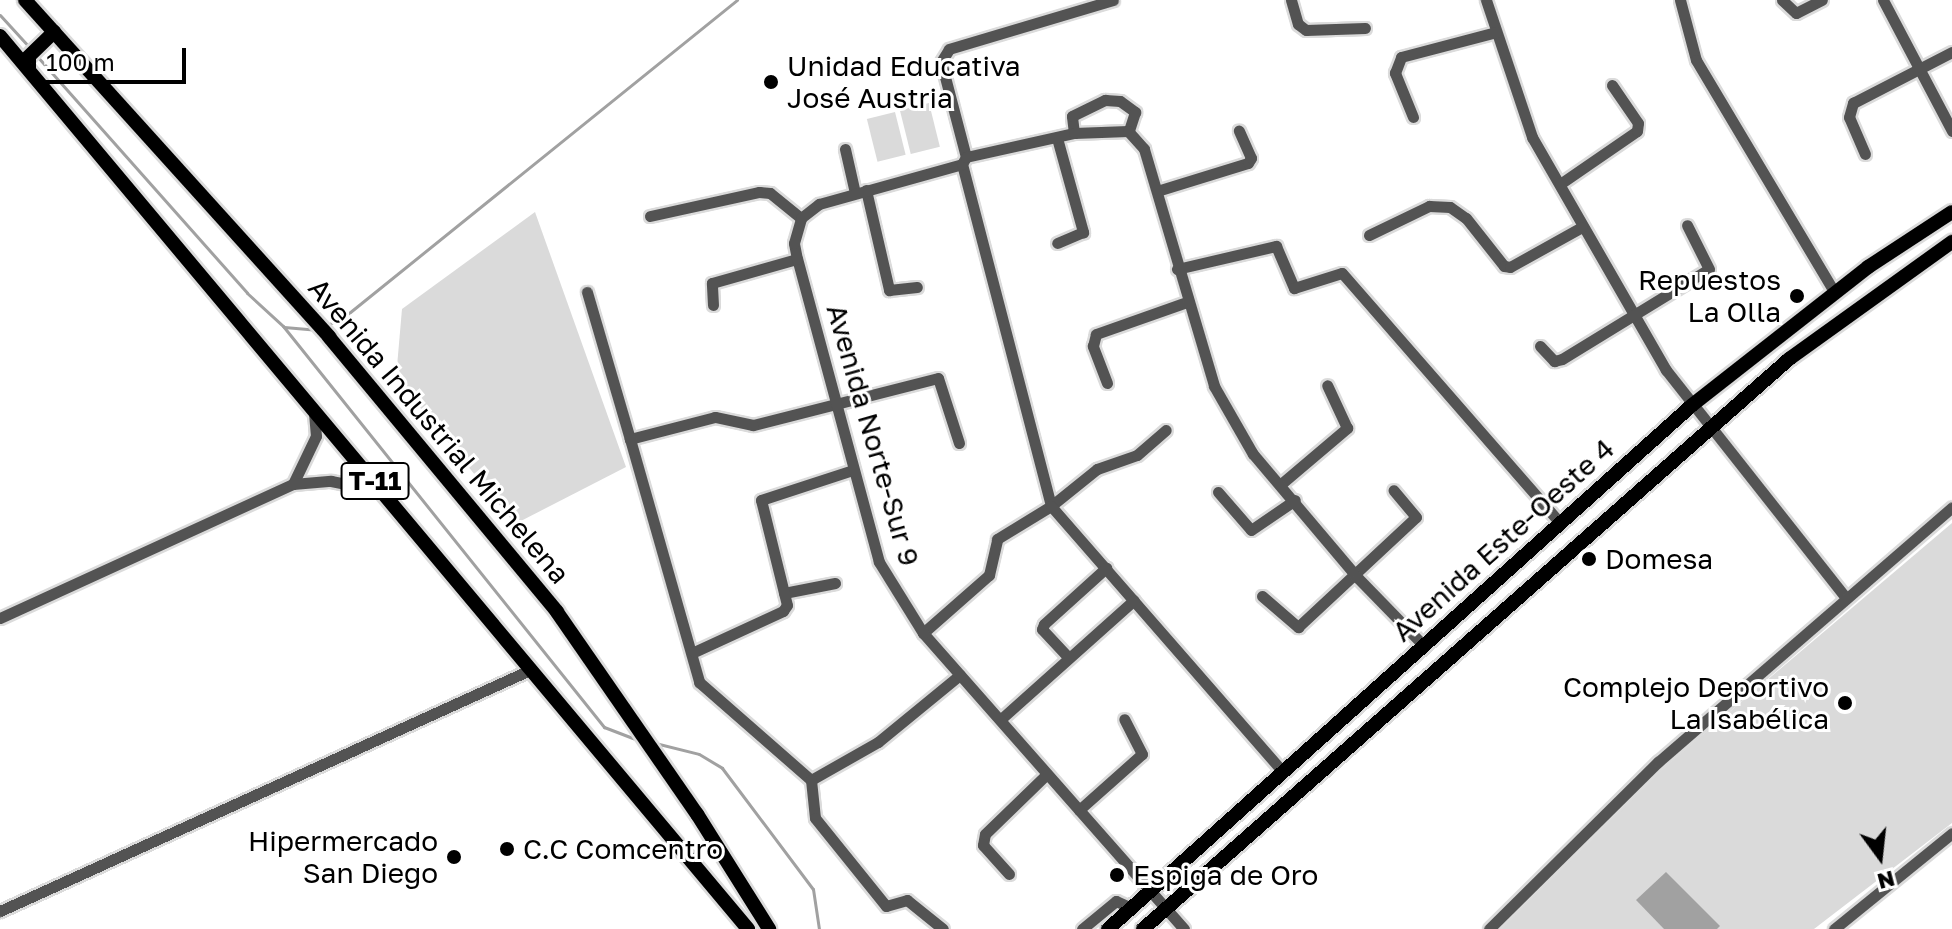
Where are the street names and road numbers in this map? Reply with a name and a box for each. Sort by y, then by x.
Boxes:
street label: Avenida Industrial Michelena [301,272,577,590]
street label: Avenida Norte-Sur 9 [820,300,926,570]
street label: Avenida Este-Oeste 4 [1385,432,1621,648]
road number: T-11 [339,459,411,503]

